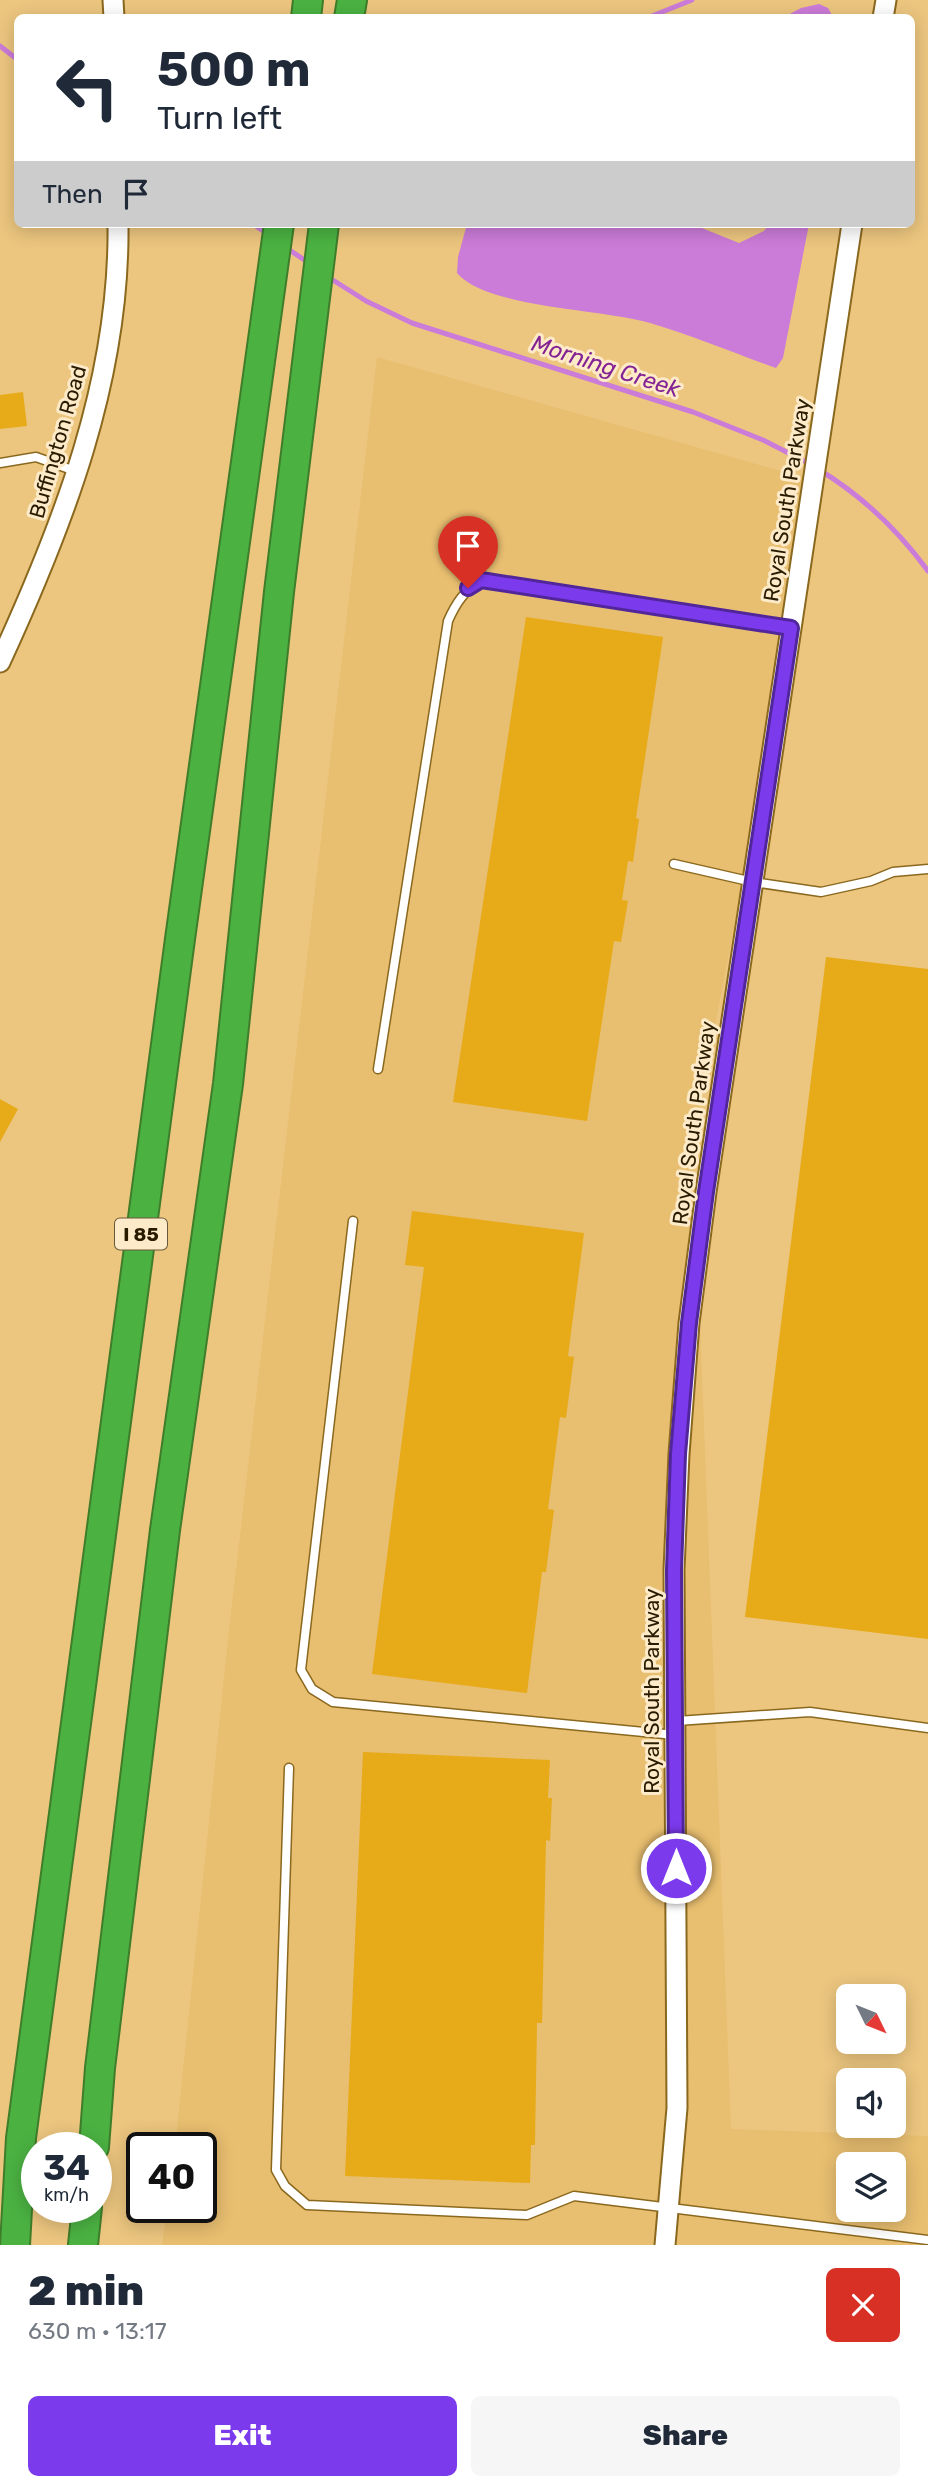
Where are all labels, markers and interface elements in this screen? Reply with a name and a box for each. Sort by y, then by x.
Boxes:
text: 500 m [157,40,311,98]
icon: left [42,42,133,133]
text: Turn left [157,99,282,137]
icon: arrive [117,175,155,213]
text: Then [42,179,103,210]
water label: Morning Creek [528,329,685,404]
street label: Buffington Road [24,363,91,521]
street label: Royal South Parkway [758,396,815,603]
pin [438,516,498,588]
icon: arrive [449,527,487,565]
street label: Royal South Parkway [667,1019,720,1226]
road number: I 85 [115,1218,167,1250]
street label: Royal South Parkway [639,1588,664,1794]
position arrow [639,1831,713,1905]
north arrow [836,1984,906,2054]
map controls [836,1984,906,2222]
button: sound [836,2068,906,2138]
speed limit sign: 40 [126,2132,217,2223]
text: 34 [43,2147,90,2189]
button: layers [836,2152,906,2222]
text: km/h [44,2184,89,2206]
text: 2 min [28,2266,144,2316]
button: close [826,2268,900,2342]
text: 630 m · 13:17 [28,2317,166,2345]
button: Exit [28,2396,457,2476]
button: Share [471,2396,900,2476]

